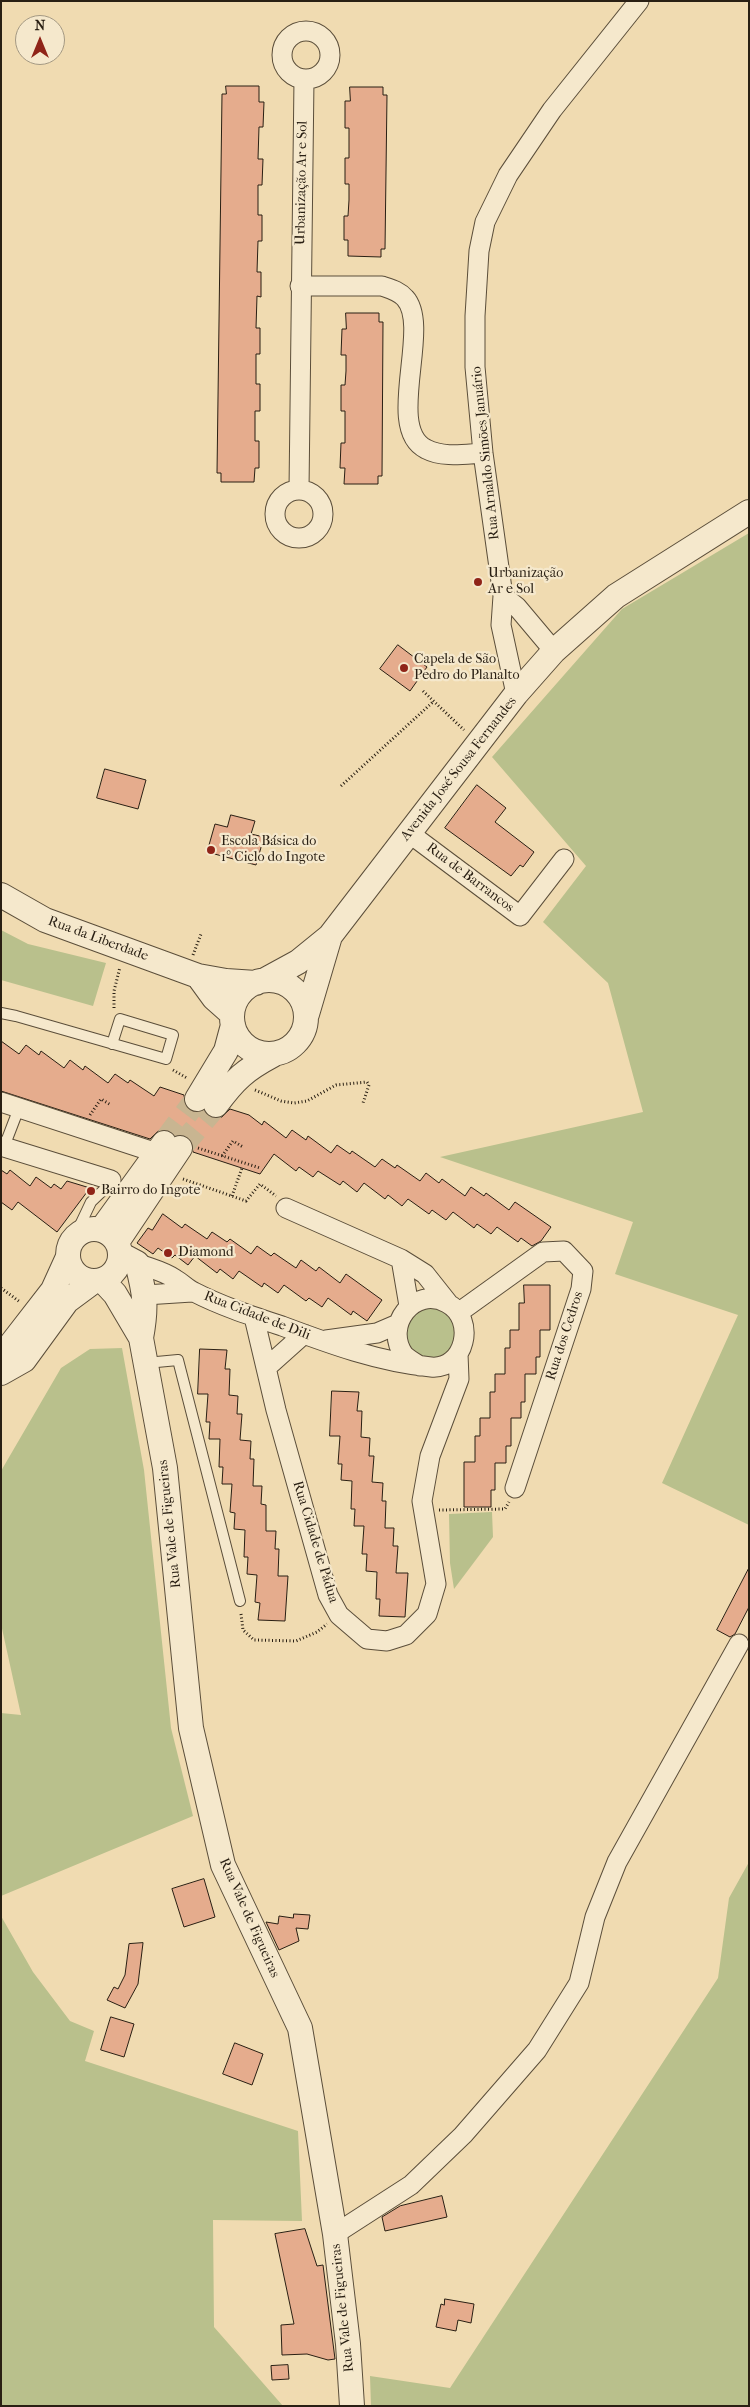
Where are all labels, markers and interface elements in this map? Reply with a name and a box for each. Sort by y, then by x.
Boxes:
north arrow [15,15,65,65]
text: N [35,17,45,34]
street label: Urbanização Ar e Sol [293,121,311,245]
street label: Rua Arnaldo Simões Januário [469,365,503,541]
place label: Urbanização Ar e Sol [488,566,563,598]
marker: Urbanização Ar e Sol [472,576,484,588]
place label: Capela de São Pedro do Planalto [414,652,520,684]
marker: Capela de São Pedro do Planalto [398,662,410,674]
street label: Avenida José Sousa Fernandes [397,694,521,844]
place label: Escola Básica do 1º Ciclo do Ingote [221,834,325,866]
street label: Rua de Barrancos [423,840,517,916]
marker: Escola Básica do 1º Ciclo do Ingote [205,844,217,856]
street label: Rua da Liberdade [46,913,150,965]
place label: Bairro do Ingote [101,1183,200,1199]
marker: Bairro do Ingote [85,1185,97,1197]
place label: Diamond [178,1245,234,1261]
marker: Diamond [162,1247,174,1259]
street label: Rua Cidade de Dili [201,1288,313,1344]
street label: Rua dos Cedros [543,1289,587,1383]
street label: Rua Vale de Figueiras [155,1459,185,1589]
street label: Rua Cidade de Pádua [288,1479,342,1605]
street label: Rua Vale de Figueiras [215,1856,283,1980]
street label: Rua Vale de Figueiras [328,2243,358,2373]

